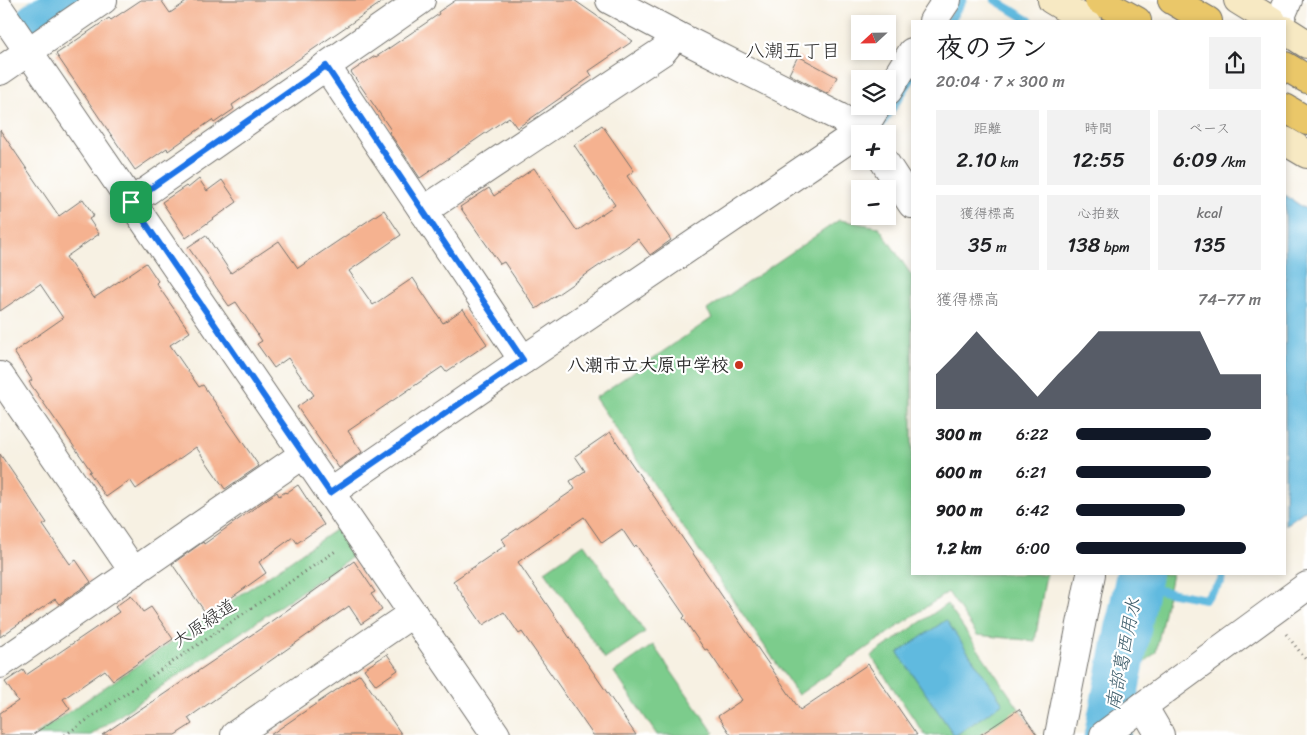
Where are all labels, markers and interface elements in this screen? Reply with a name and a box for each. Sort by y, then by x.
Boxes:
north arrow [851,15,896,60]
map controls [851,15,896,225]
text: 夜のラン [936,23,1048,72]
district label: 八潮五丁目 [745,34,841,67]
button: share [1209,37,1261,89]
text: 20:04 · 7 × 300 m [936,67,1065,96]
button: layers [851,70,896,115]
text: 距離 [974,116,1002,141]
text: 時間 [1085,116,1113,141]
text: ペース [1189,116,1230,141]
button: + [851,125,896,170]
text: 2.10 [956,141,997,179]
text: 12:55 [1072,141,1125,179]
text: 6:09 [1173,141,1217,179]
text: km [997,150,1019,175]
text: /km [1217,150,1246,175]
button: − [851,180,896,225]
pin [110,181,152,223]
icon: arrive [117,188,145,216]
text: 獲得標高 [960,201,1016,226]
text: 心拍数 [1078,201,1120,226]
text: kcal [1197,201,1222,226]
text: 35 [968,226,992,264]
text: 138 [1067,226,1100,264]
text: 135 [1193,226,1226,264]
text: m [992,235,1007,260]
text: bpm [1100,235,1130,260]
text: 獲得標高 [936,285,1000,314]
text: 74–77 m [1198,285,1261,314]
place label: 八潮市立大原中学校 [567,349,729,381]
marker: 八潮市立大原中学校 [733,359,745,371]
text: 300 m [936,420,981,449]
text: 6:22 [1016,420,1048,449]
text: 600 m [936,458,982,487]
text: 6:21 [1016,458,1046,487]
text: 900 m [936,496,983,525]
text: 6:42 [1016,496,1049,525]
text: 1.2 km [936,534,982,563]
text: 6:00 [1016,534,1050,563]
street label: 大原緑道 [165,590,243,656]
water label: 南部葛西用水 [1096,595,1150,713]

